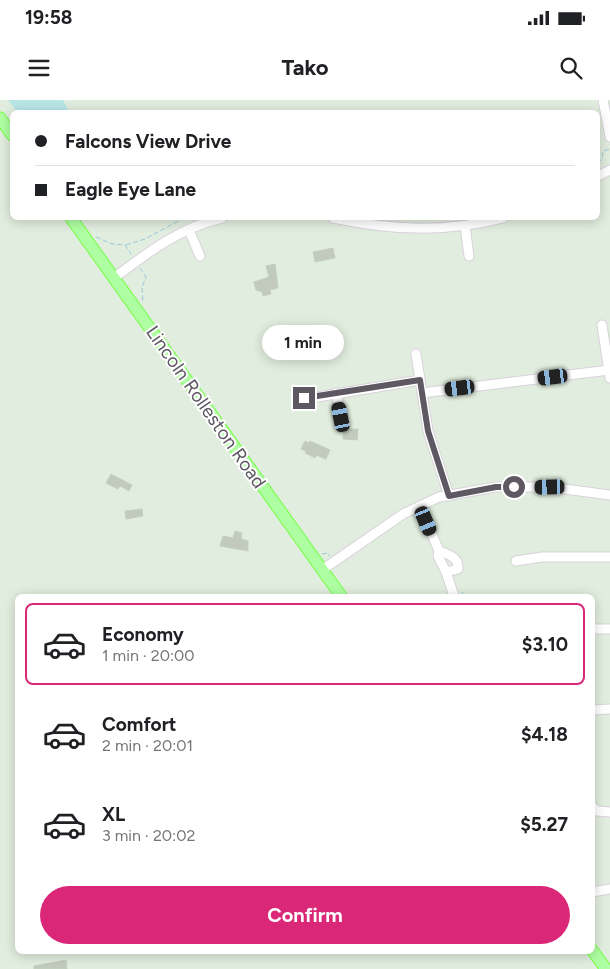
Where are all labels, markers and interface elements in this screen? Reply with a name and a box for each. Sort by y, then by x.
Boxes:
text: 19:58 [25,6,72,29]
icon: menu [25,54,53,82]
text: Tako [281,54,329,81]
icon: search [557,54,585,82]
text: Falcons View Drive [65,130,231,153]
text: Eagle Eye Lane [65,178,196,201]
street label: Lincoln Rolleston Road [141,321,271,493]
callout: 1 min [263,326,345,360]
text: 1 min [284,333,322,352]
car [537,368,568,386]
car [444,379,475,397]
route end [293,387,315,409]
car [330,401,351,433]
route start [503,476,525,498]
car [534,479,565,495]
car [413,504,438,538]
icon: car [42,622,87,667]
text: Economy [102,623,184,646]
text: $3.10 [522,633,568,656]
text: 1 min · 20:00 [102,646,195,665]
icon: car [42,712,87,757]
text: Comfort [102,713,177,736]
text: $4.18 [521,723,568,746]
text: 2 min · 20:01 [102,736,193,755]
icon: car [42,802,87,847]
text: XL [102,803,125,826]
text: $5.27 [520,813,568,836]
text: 3 min · 20:02 [102,826,195,845]
button: Confirm [40,886,570,944]

